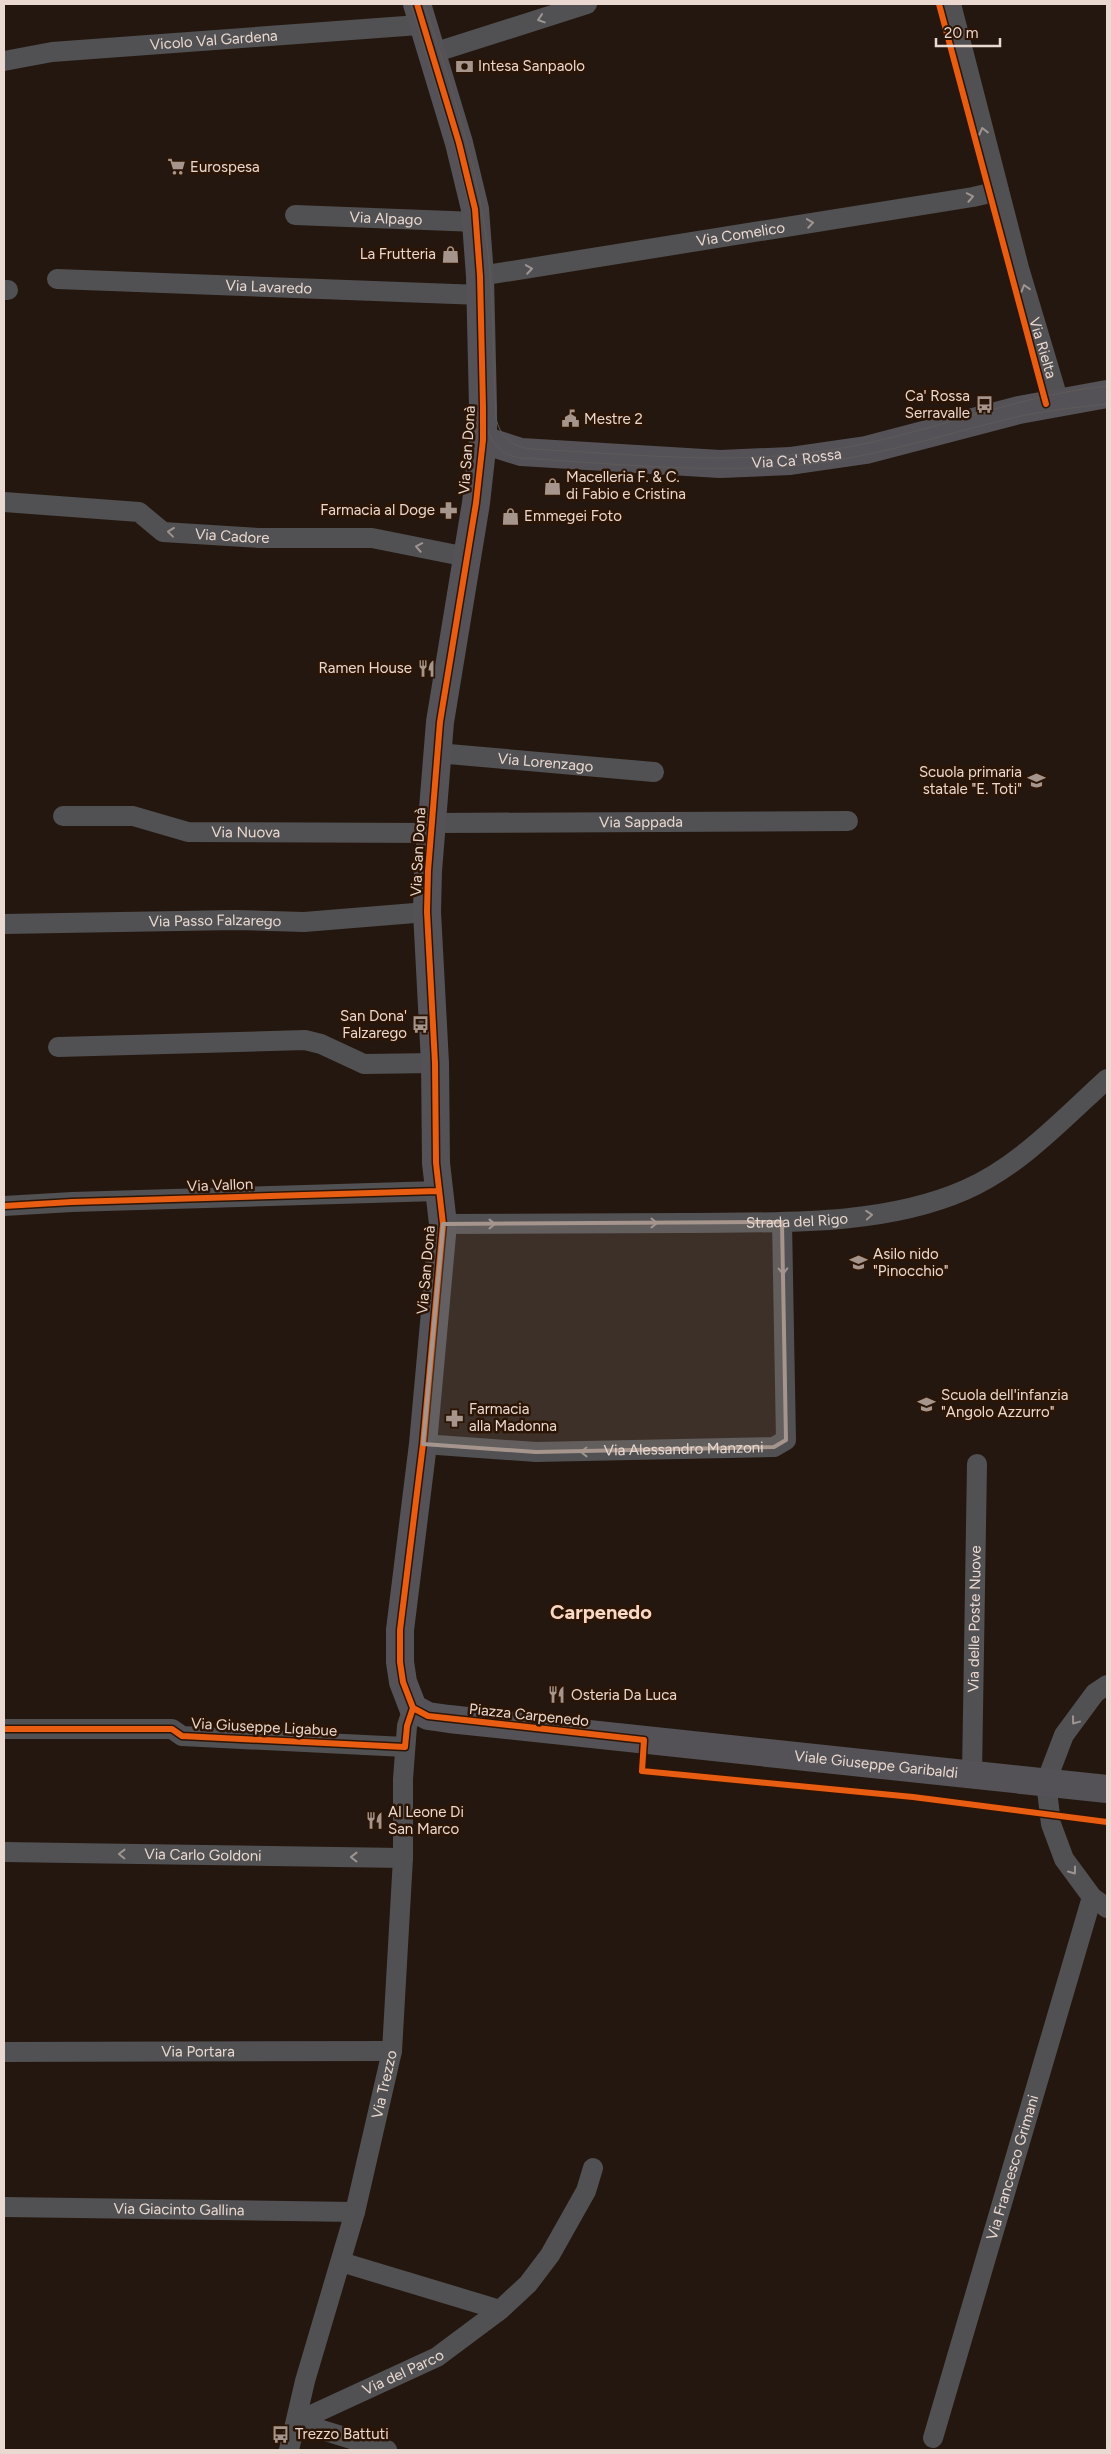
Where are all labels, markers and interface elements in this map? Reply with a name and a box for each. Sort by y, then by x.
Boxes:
one-way arrow [537,13,545,23]
scale bar [936,15,1000,47]
text: 20 m [944,24,978,42]
street label: Vicolo Val Gardena [149,26,278,54]
bank icon: Intesa Sanpaolo [454,56,474,76]
place label: Intesa Sanpaolo [478,57,585,75]
one-way arrow [978,126,989,135]
supermarket icon: Eurospesa [166,157,186,177]
place label: Eurospesa [190,158,260,176]
one-way arrow [966,193,975,203]
street label: Via Alpago [349,208,423,229]
street label: Via Comelico [695,218,787,250]
one-way arrow [806,219,814,229]
shop icon: La Frutteria [440,244,460,264]
place label: La Frutteria [360,245,436,263]
one-way arrow [524,264,533,274]
street label: Via Lavaredo [225,276,313,298]
one-way arrow [1021,284,1031,292]
street label: Via Rielta [1025,315,1060,381]
place label: Ca' Rossa Serravalle [905,387,970,422]
bus stop icon: Ca' Rossa Serravalle [974,395,994,415]
street label: Via San Donà [455,405,479,495]
public building icon: Mestre 2 [560,409,580,429]
place label: Mestre 2 [584,410,643,428]
street label: Via Ca' Rossa [751,445,843,472]
place label: Macelleria F. & C. di Fabio e Cristina [566,468,686,503]
shop icon: Macelleria F. & C. di Fabio e Cristina [542,476,562,496]
pharmacy icon: Farmacia al Doge [439,500,459,520]
place label: Farmacia al Doge [320,501,435,519]
shop icon: Emmegei Foto [500,506,520,526]
place label: Emmegei Foto [524,507,622,525]
street label: Via Cadore [194,525,269,547]
one-way arrow [166,527,175,537]
one-way arrow [415,542,424,553]
restaurant icon: Ramen House [416,658,436,678]
place label: Ramen House [318,659,412,677]
street label: Via Lorenzago [497,749,594,776]
place label: Scuola primaria statale "E. Toti" [919,763,1022,798]
school or university icon: Scuola primaria statale "E. Toti" [1026,771,1046,791]
street label: Via San Donà [407,807,429,897]
street label: Via Sappada [599,813,683,831]
street label: Via Nuova [211,823,280,841]
street label: Via Passo Falzarego [148,911,282,931]
place label: San Dona' Falzarego [340,1007,407,1042]
bus stop icon: San Dona' Falzarego [411,1015,431,1035]
street label: Via Vallon [187,1175,253,1195]
street label: Strada del Rigo [746,1209,849,1232]
one-way arrow [865,1210,873,1221]
one-way arrow [650,1218,658,1228]
one-way arrow [488,1219,496,1229]
street label: Via San Donà [413,1225,439,1315]
place label: Asilo nido "Pinocchio" [873,1245,949,1280]
school or university icon: Asilo nido "Pinocchio" [849,1253,869,1273]
one-way arrow [778,1268,788,1275]
place label: Scuola dell'infanzia "Angolo Azzurro" [941,1386,1068,1421]
school or university icon: Scuola dell'infanzia "Angolo Azzurro" [917,1394,937,1414]
place label: Farmacia alla Madonna [469,1400,557,1435]
pharmacy icon: Farmacia alla Madonna [445,1408,465,1428]
street label: Via Alessandro Manzoni [604,1438,764,1460]
one-way arrow [580,1446,588,1457]
street label: Via delle Poste Nuove [964,1545,985,1693]
district label: Carpenedo [550,1600,652,1624]
restaurant icon: Osteria Da Luca [547,1685,567,1705]
place label: Osteria Da Luca [571,1686,677,1704]
street label: Piazza Carpenedo [468,1700,590,1730]
street label: Via Giuseppe Ligabue [190,1714,338,1740]
one-way arrow [1072,1715,1081,1725]
street label: Viale Giuseppe Garibaldi [793,1747,959,1782]
place label: Al Leone Di San Marco [388,1803,464,1838]
restaurant icon: Al Leone Di San Marco [364,1811,384,1831]
street label: Via Carlo Goldoni [144,1845,262,1865]
one-way arrow [117,1849,125,1859]
one-way arrow [350,1852,358,1862]
one-way arrow [1067,1865,1076,1875]
street label: Via Portara [161,2042,235,2061]
street label: Via Trezzo [368,2048,401,2120]
street label: Via Francesco Grimani [983,2093,1042,2242]
street label: Via Giacinto Gallina [113,2200,245,2219]
street label: Via del Parco [360,2346,448,2399]
bus stop icon: Trezzo Battuti [271,2424,291,2444]
place label: Trezzo Battuti [295,2425,389,2443]

